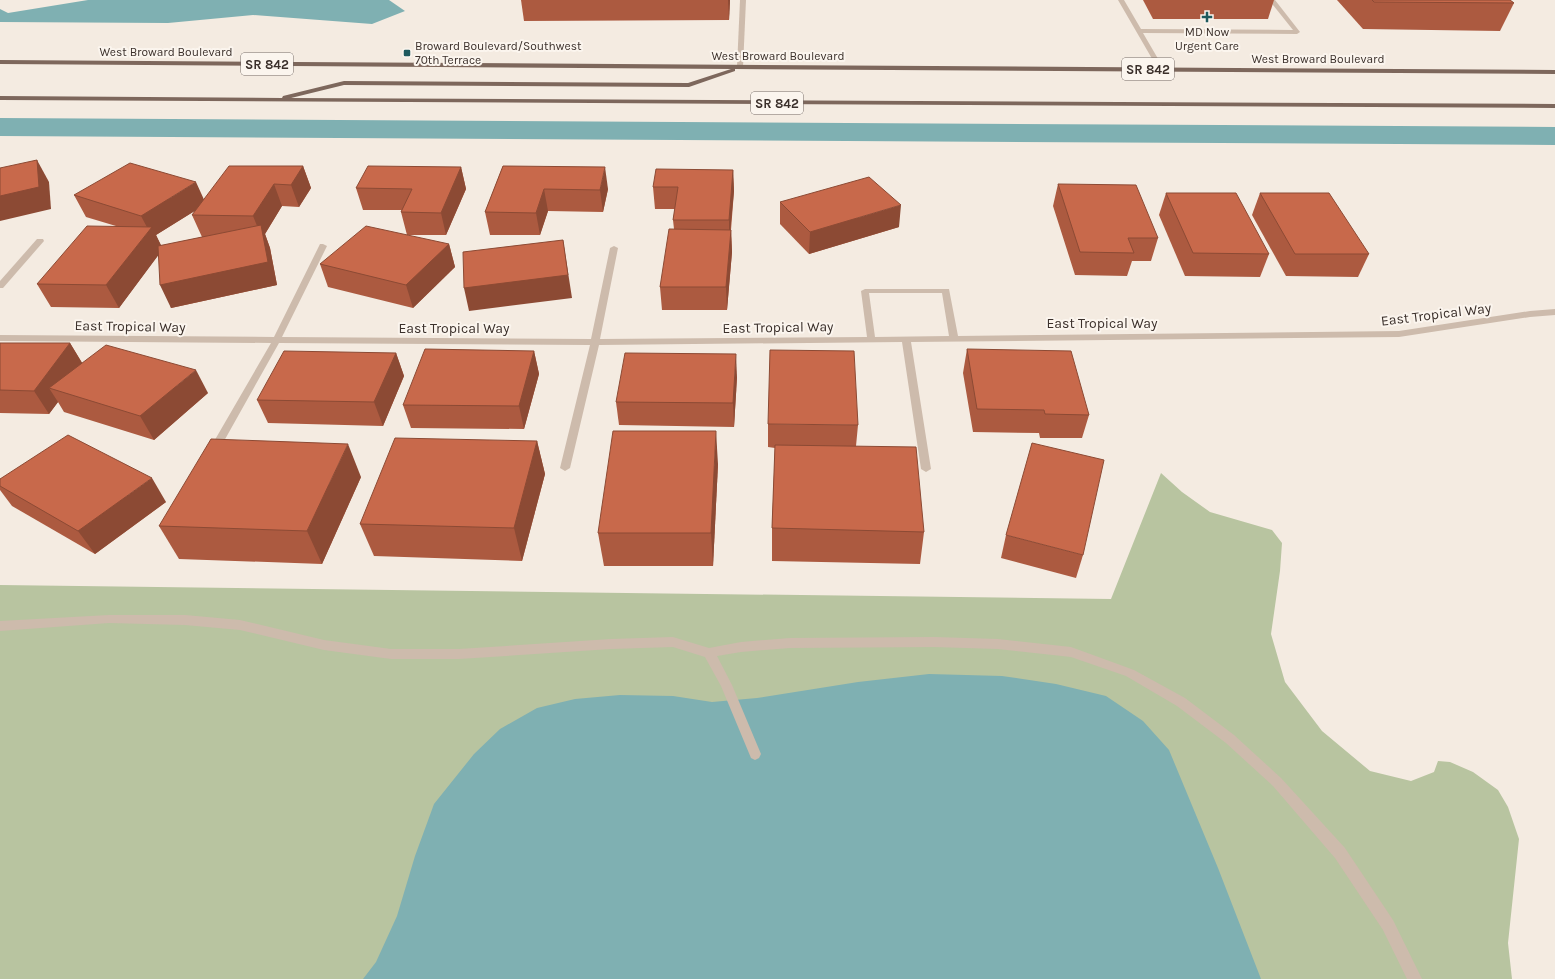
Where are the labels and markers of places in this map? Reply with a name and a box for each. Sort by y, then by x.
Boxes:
marker: MD Now Urgent Care [1201,11,1213,23]
place label: MD Now Urgent Care [1175,25,1239,53]
place label: Broward Boulevard/Southwest 70th Terrace [415,39,582,67]
marker: Broward Boulevard/Southwest 70th Terrace [402,48,412,58]

